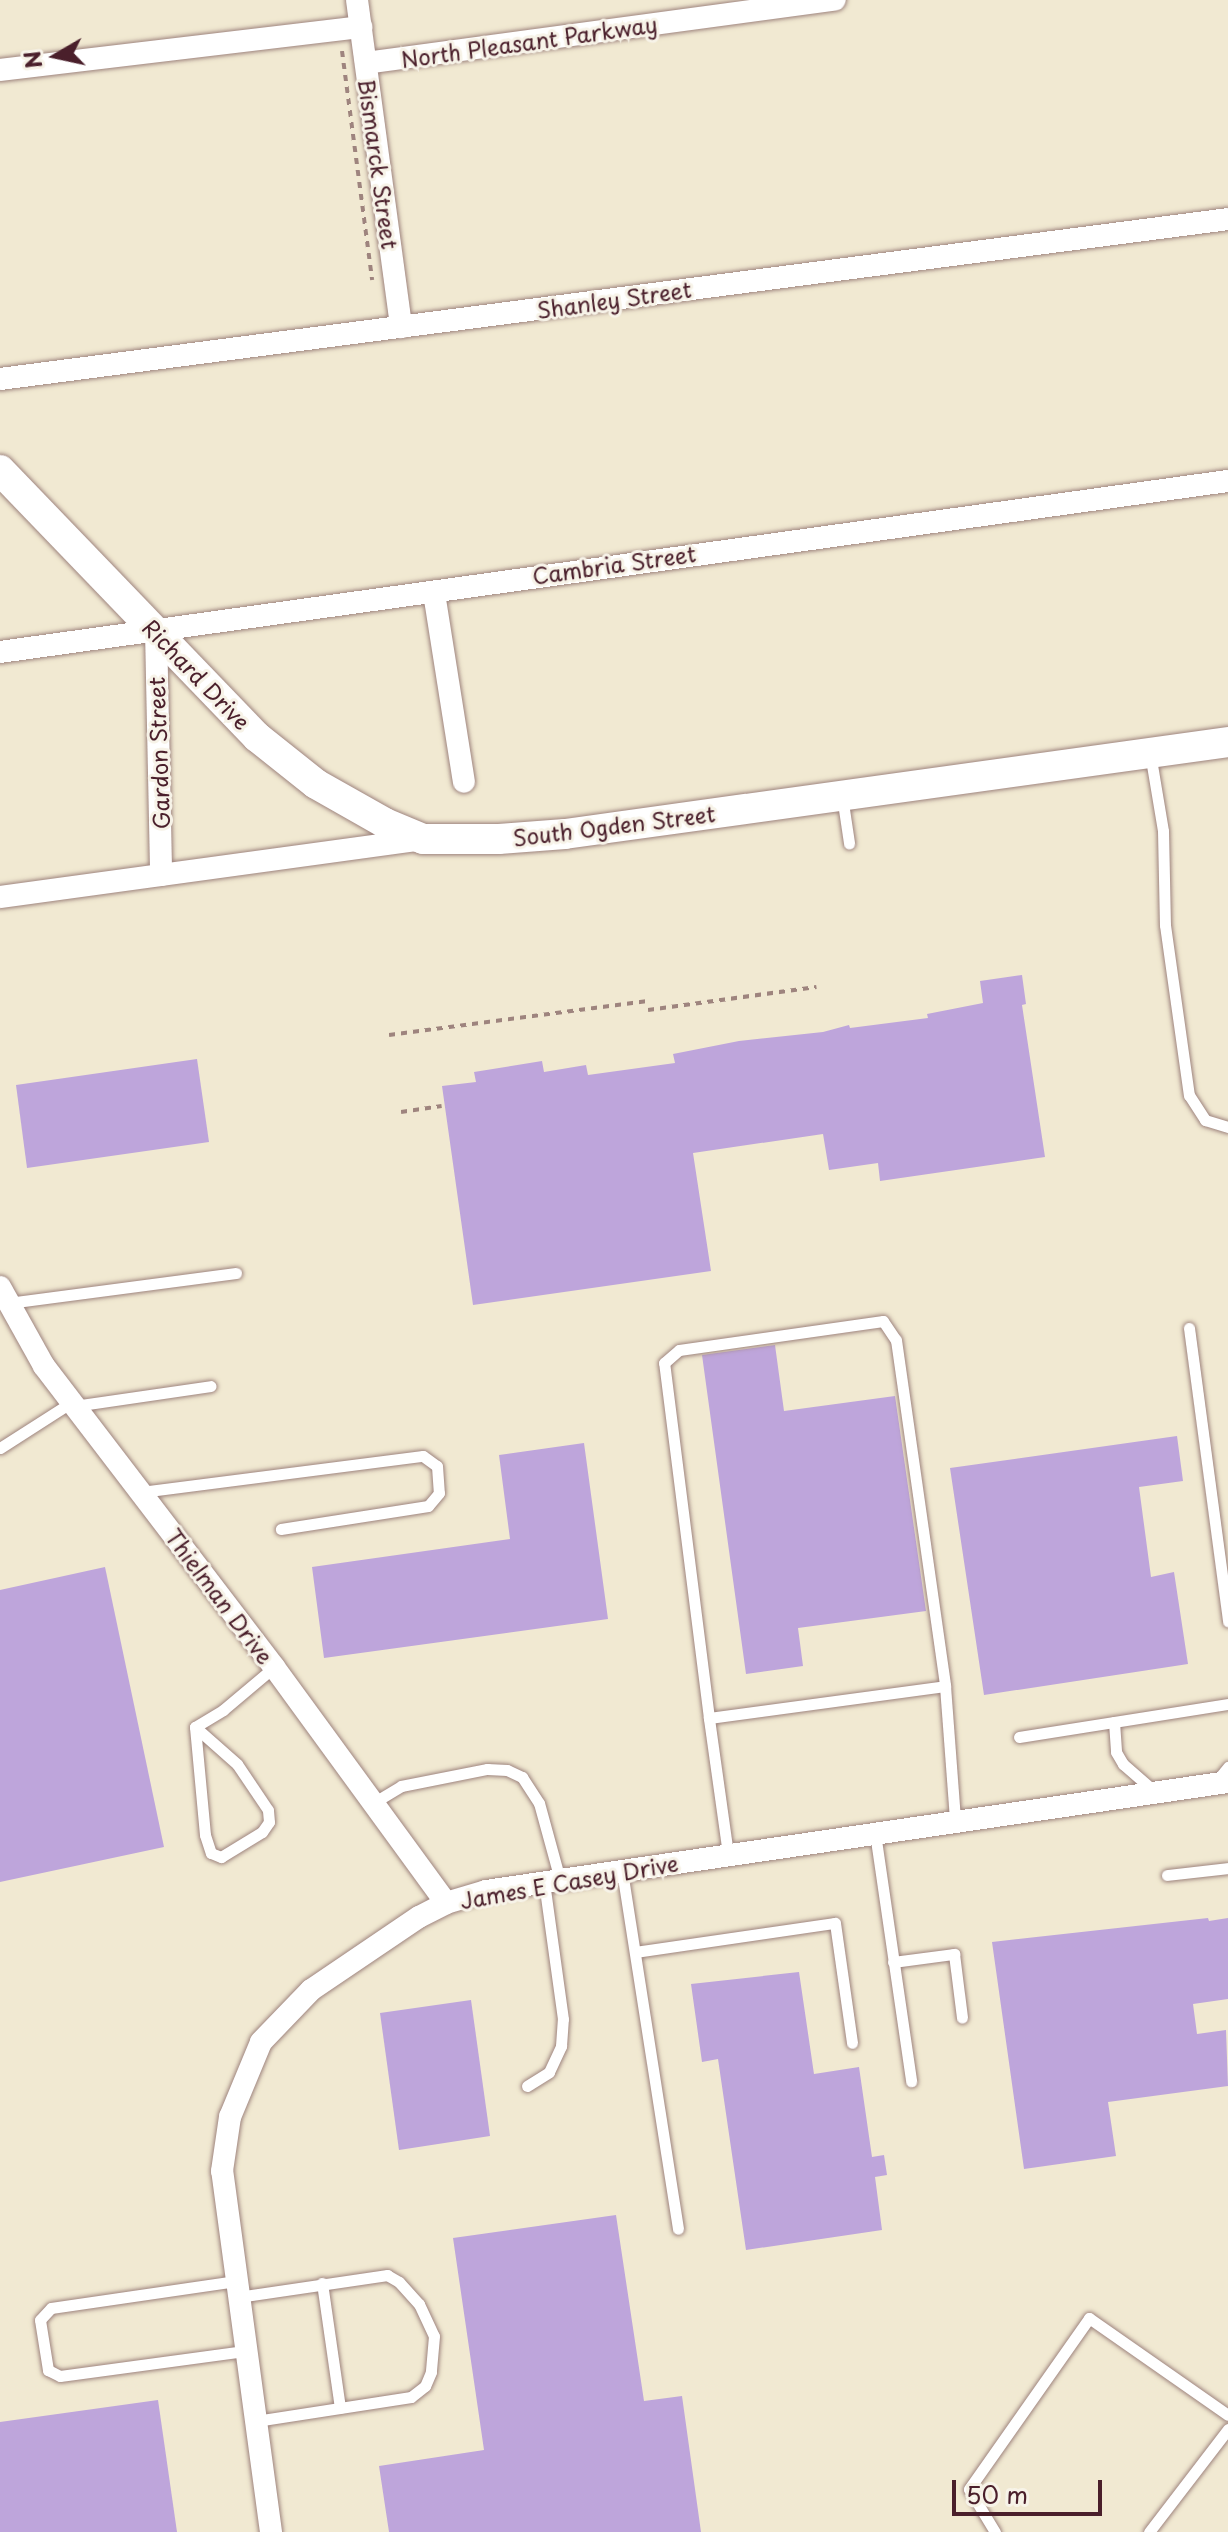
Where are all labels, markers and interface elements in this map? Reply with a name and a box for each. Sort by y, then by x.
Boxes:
street label: North Pleasant Parkway [398,10,660,72]
north arrow [16,16,96,96]
text: N [14,49,49,71]
street label: Bismarck Street [354,76,404,252]
street label: Shanley Street [534,275,694,323]
street label: Cambria Street [531,539,697,589]
street label: Richard Drive [137,613,257,735]
street label: Gardon Street [142,676,174,830]
street label: South Ogden Street [510,799,718,851]
street label: Thielman Drive [161,1523,279,1669]
street label: James E Casey Drive [457,1849,681,1913]
scale bar [956,2464,1106,2514]
text: 50 m [966,2476,1028,2512]

